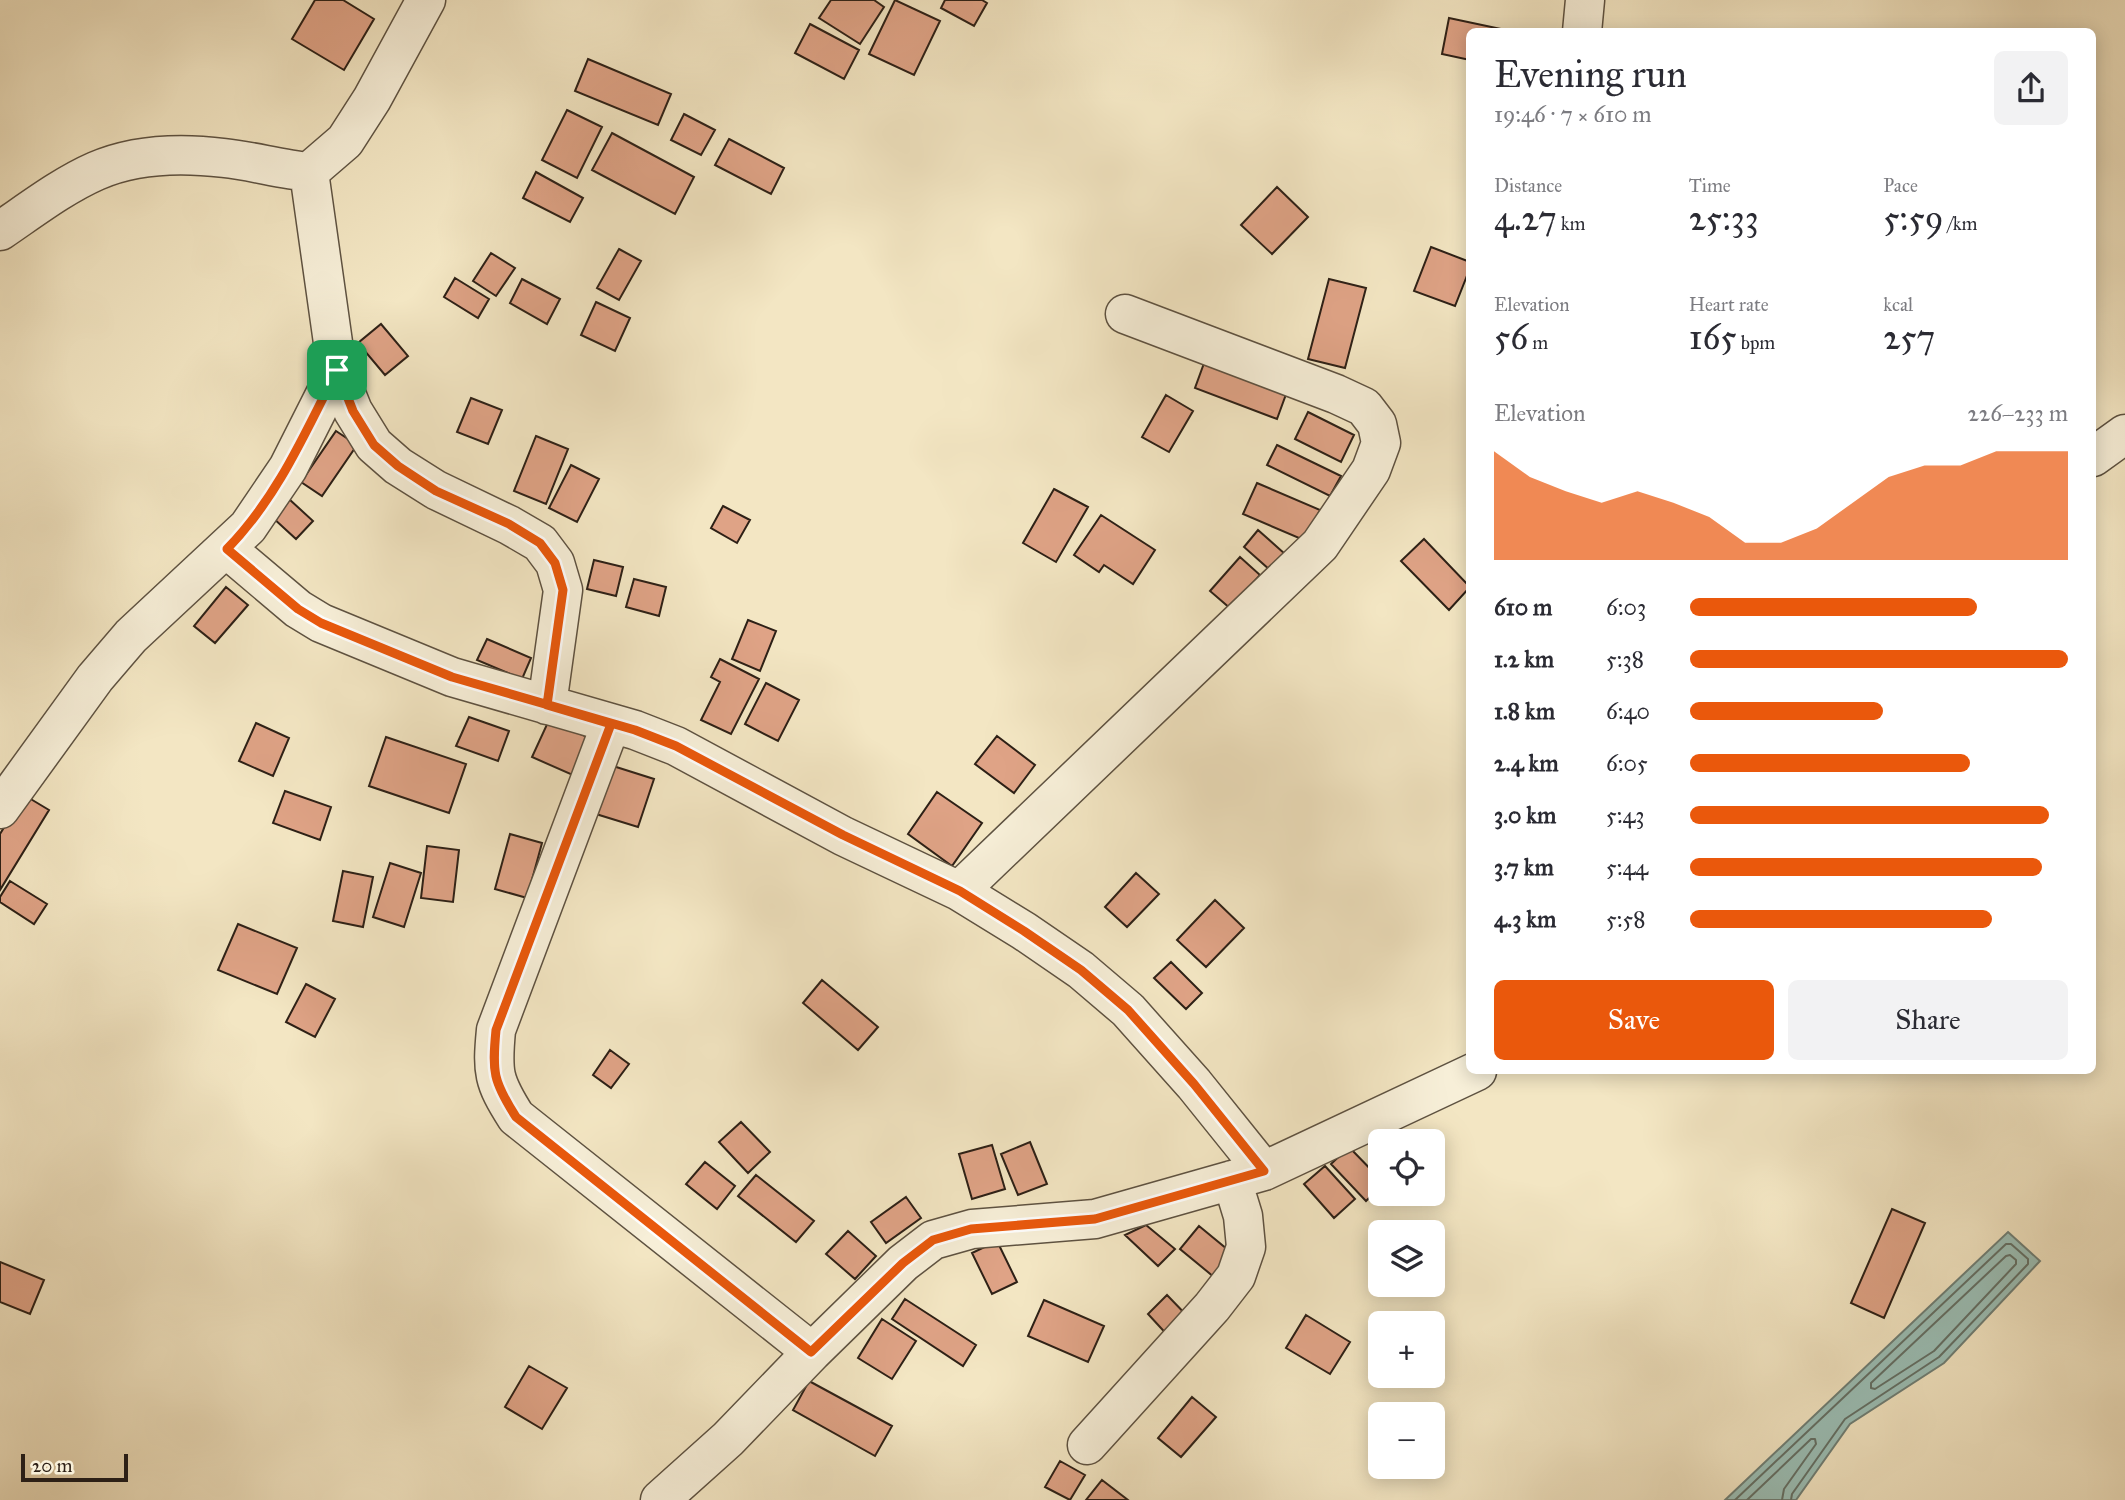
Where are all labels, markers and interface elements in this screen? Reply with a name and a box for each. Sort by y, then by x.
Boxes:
text: Evening run [1494,51,1687,97]
button: share [1994,51,2068,125]
text: 19:46 · 7 × 610 m [1494,100,1652,128]
text: Distance [1494,174,1562,197]
text: Time [1689,174,1731,197]
text: Pace [1883,174,1918,197]
text: 4.27 [1494,197,1557,240]
text: 25:33 [1689,197,1759,240]
text: 5:59 [1883,197,1943,240]
text: km [1557,212,1585,235]
text: /km [1943,212,1977,235]
text: Elevation [1494,293,1569,316]
text: Heart rate [1689,293,1769,316]
text: kcal [1883,293,1913,316]
text: 56 [1494,316,1528,359]
text: 165 [1689,316,1737,359]
text: 257 [1883,316,1935,359]
text: m [1528,331,1548,354]
text: bpm [1737,331,1775,354]
pin [307,340,367,400]
icon: arrive [318,351,356,389]
text: Elevation [1494,399,1585,427]
text: 226–233 m [1968,399,2068,427]
text: 610 m [1494,593,1552,621]
text: 6:03 [1606,593,1646,621]
text: 1.2 km [1494,645,1554,673]
text: 5:38 [1606,645,1644,673]
text: 1.8 km [1494,697,1555,725]
text: 6:40 [1606,697,1650,725]
text: 2.4 km [1494,749,1559,777]
text: 6:05 [1606,749,1648,777]
text: 3.0 km [1494,801,1556,829]
text: 5:43 [1606,801,1645,829]
text: 3.7 km [1494,853,1554,881]
text: 5:44 [1606,853,1648,881]
text: 4.3 km [1494,905,1556,933]
text: 5:58 [1606,905,1645,933]
button: Save [1494,980,1774,1060]
button: Share [1788,980,2068,1060]
map controls [1368,1129,1445,1479]
button: locate [1368,1129,1445,1206]
button: layers [1368,1220,1445,1297]
button: + [1368,1311,1445,1388]
button: − [1368,1402,1445,1479]
scale bar [21,1451,128,1483]
text: 20 m [32,1454,73,1477]

